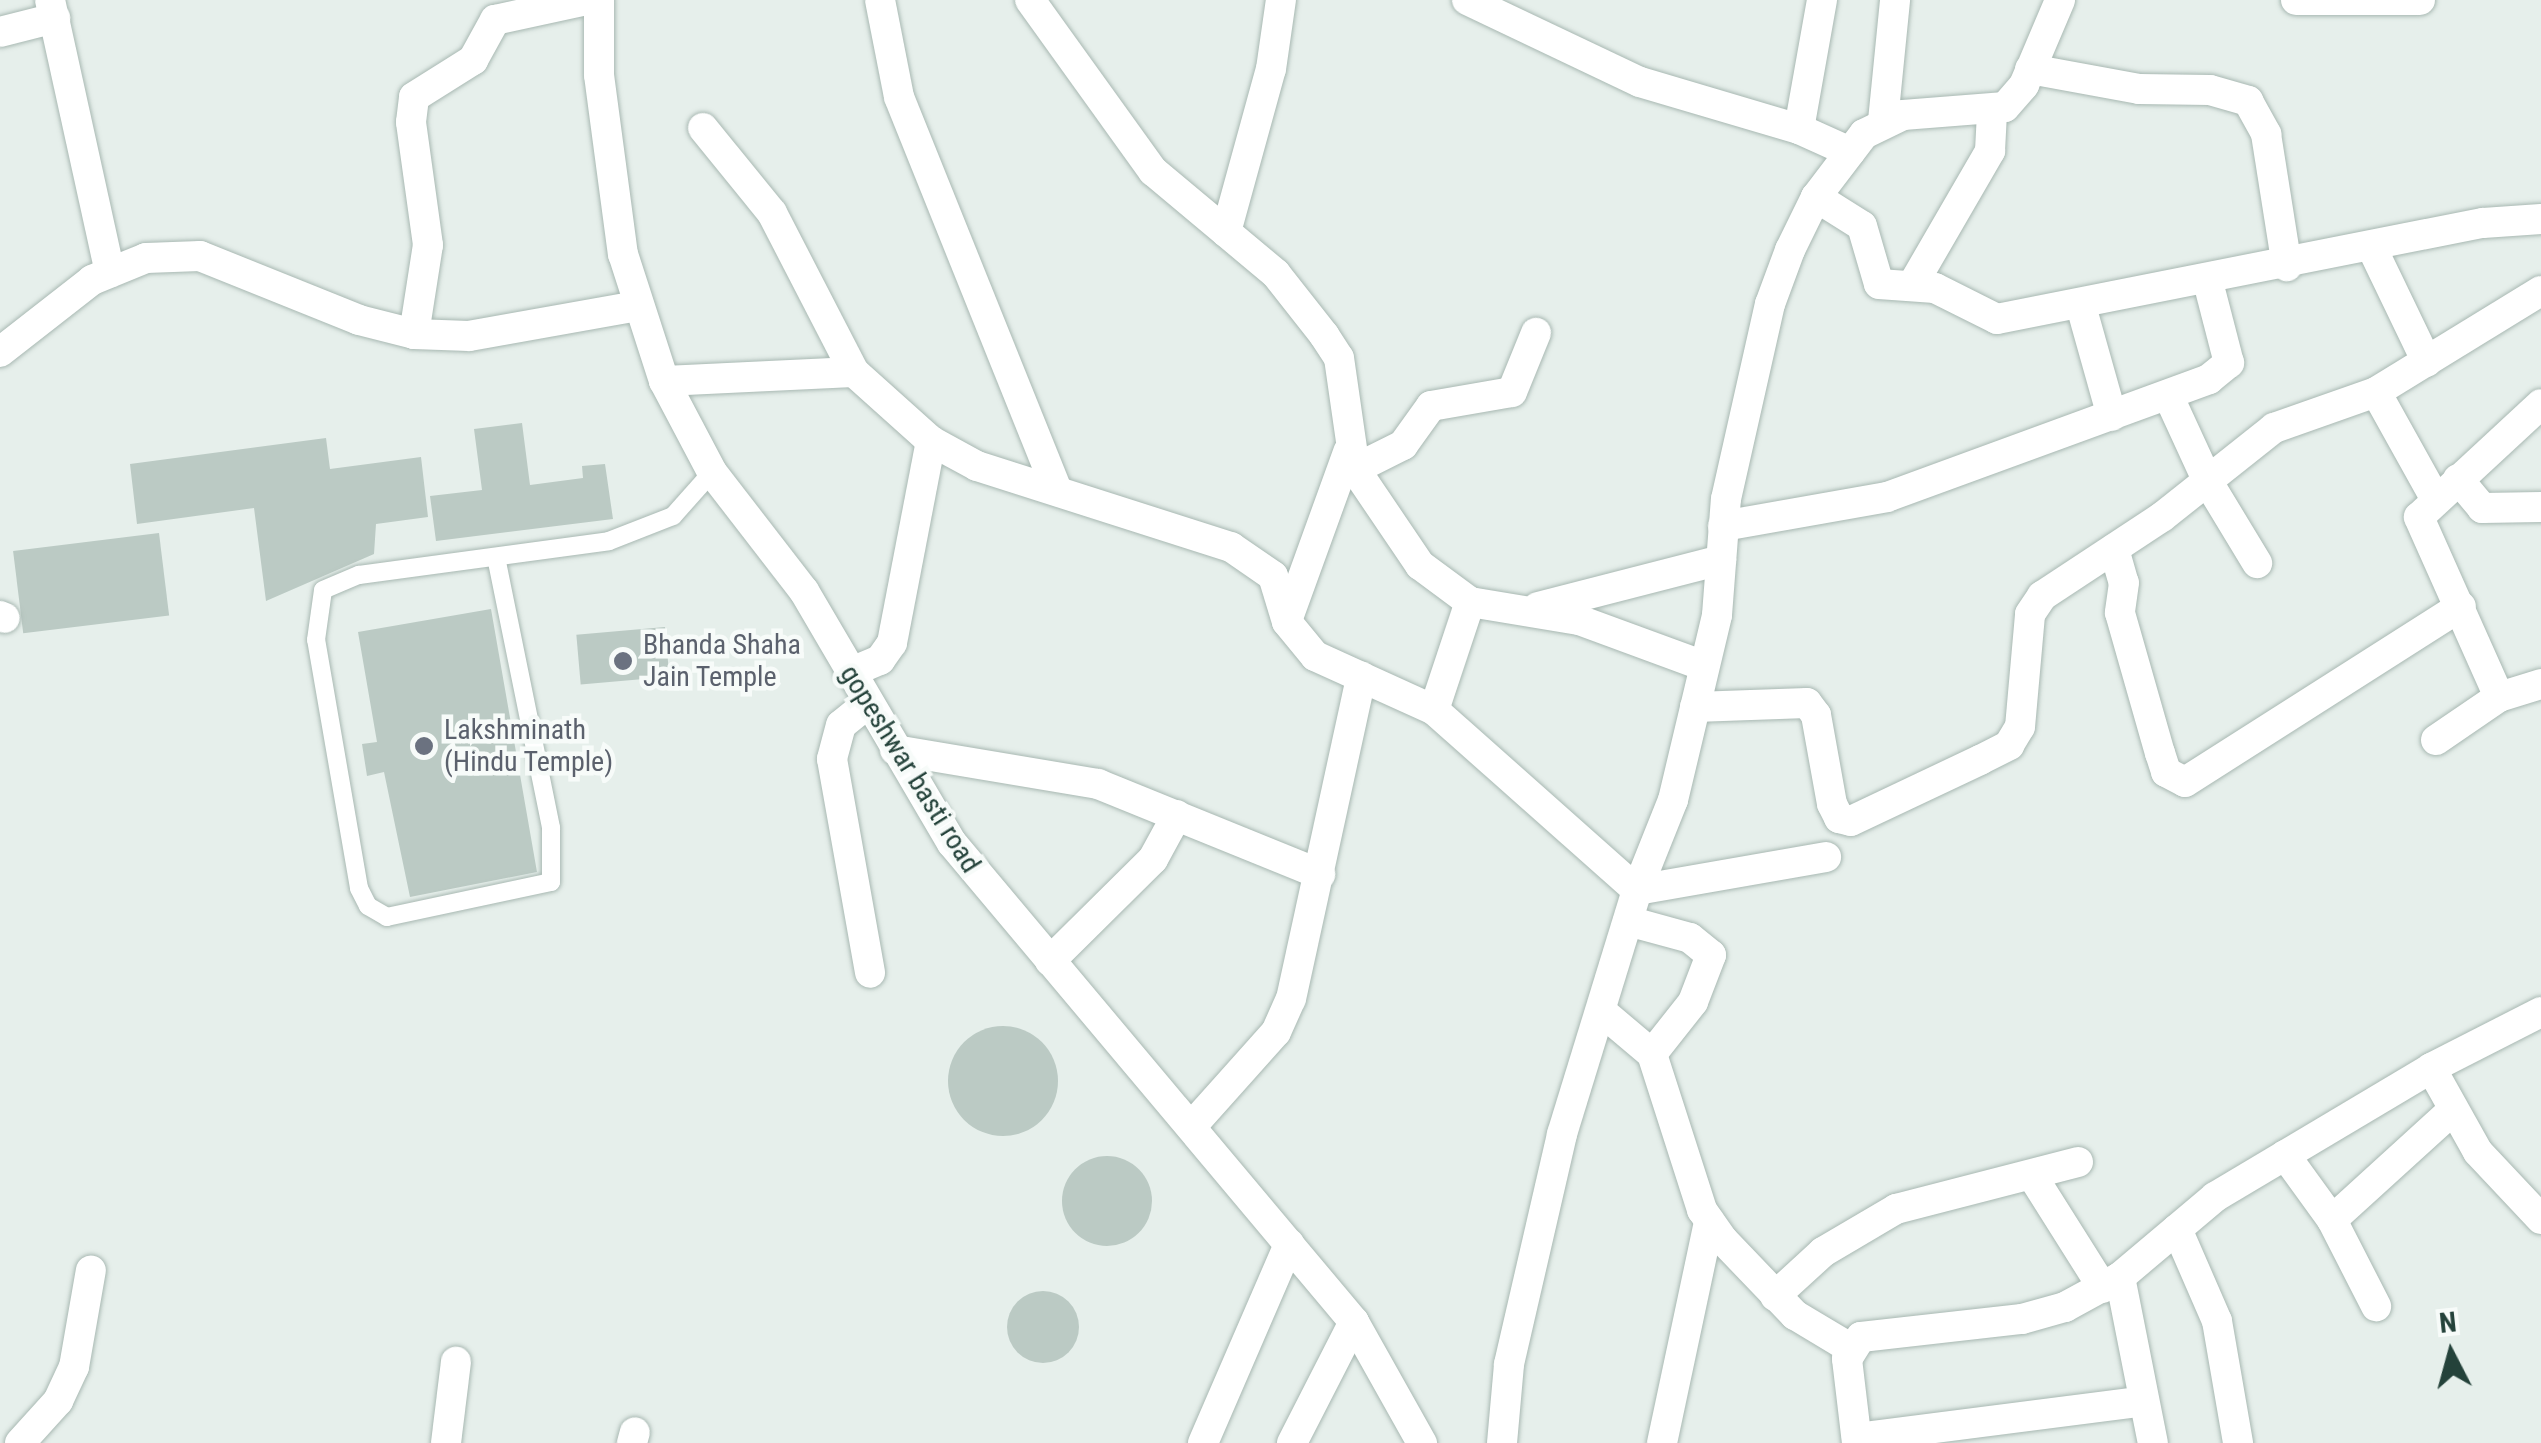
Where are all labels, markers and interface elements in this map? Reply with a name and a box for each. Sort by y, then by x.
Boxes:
place label: Bhanda Shaha Jain Temple [643,628,801,694]
marker: Bhanda Shaha Jain Temple [612,650,634,672]
street label: gopeshwar basti road [833,659,987,879]
place label: Lakshminath (Hindu Temple) [444,713,614,779]
marker: Lakshminath (Hindu Temple) [413,735,435,757]
north arrow [2401,1303,2501,1403]
text: N [2438,1305,2458,1340]

